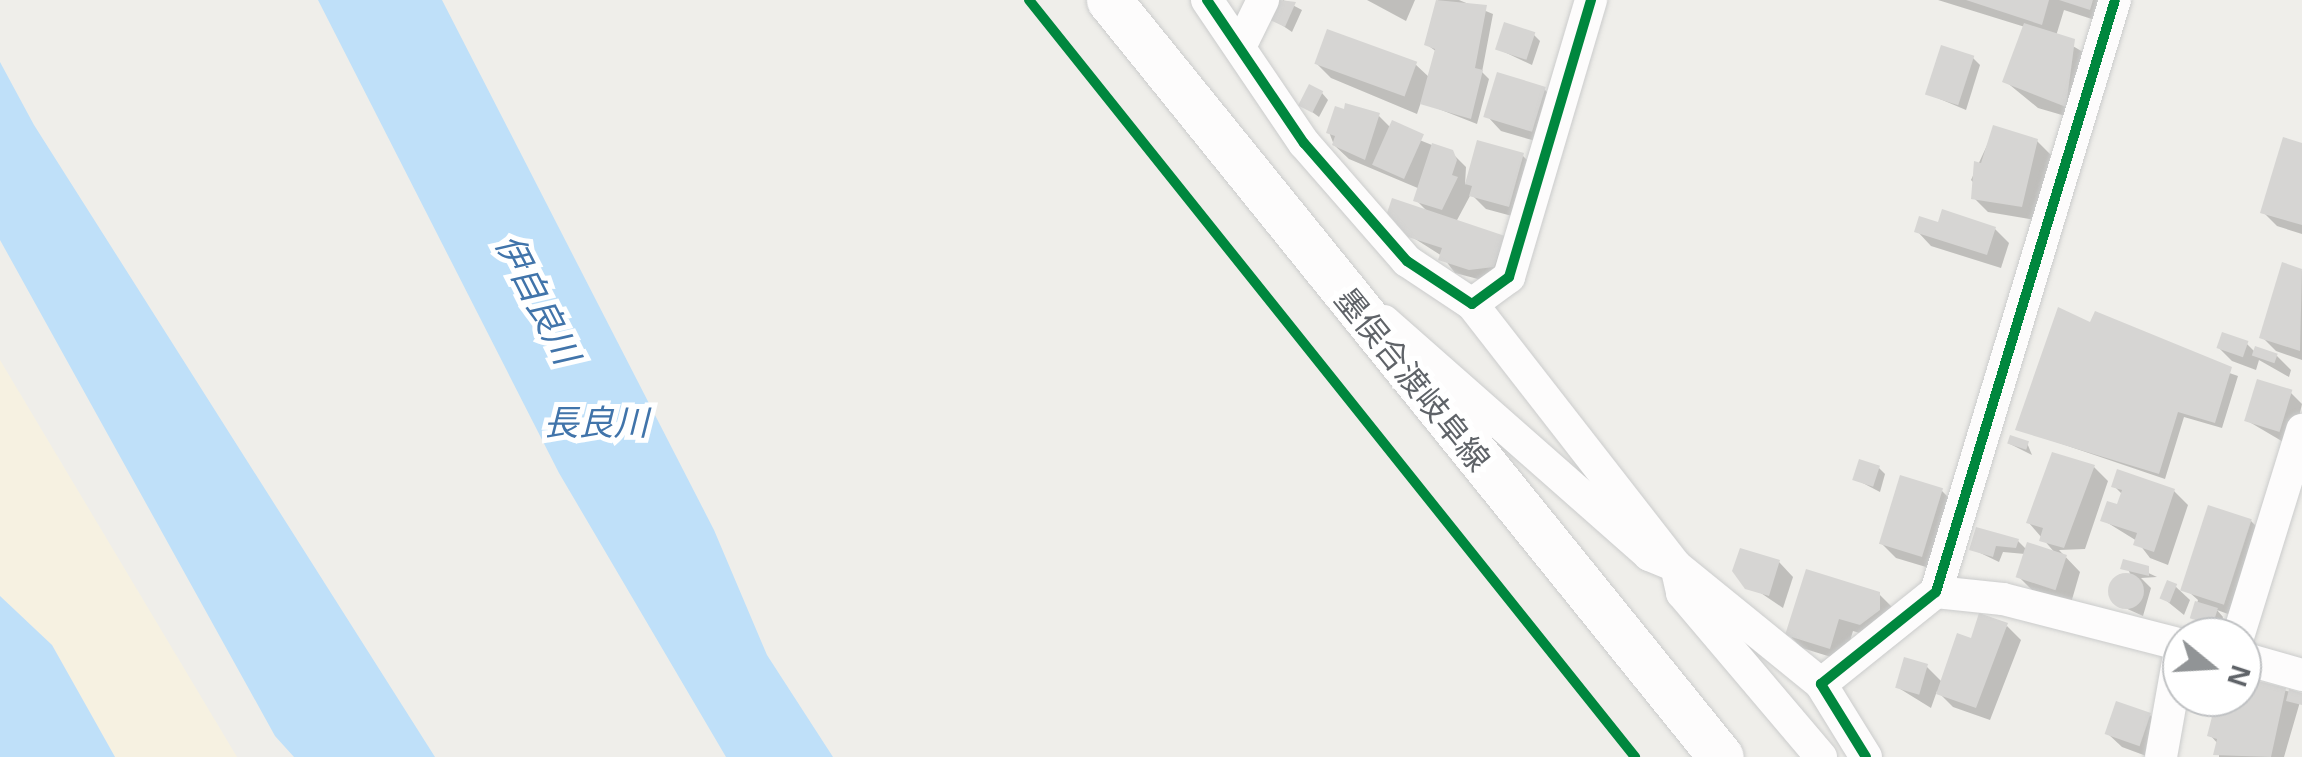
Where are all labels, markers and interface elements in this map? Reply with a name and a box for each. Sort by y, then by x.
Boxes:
water label: 伊自良川 [487,227,587,371]
street label: 墨俣合渡岐阜線 [1327,281,1497,479]
water label: 長良川 [544,402,648,444]
north arrow [2162,617,2262,717]
text: N [2221,661,2257,690]

